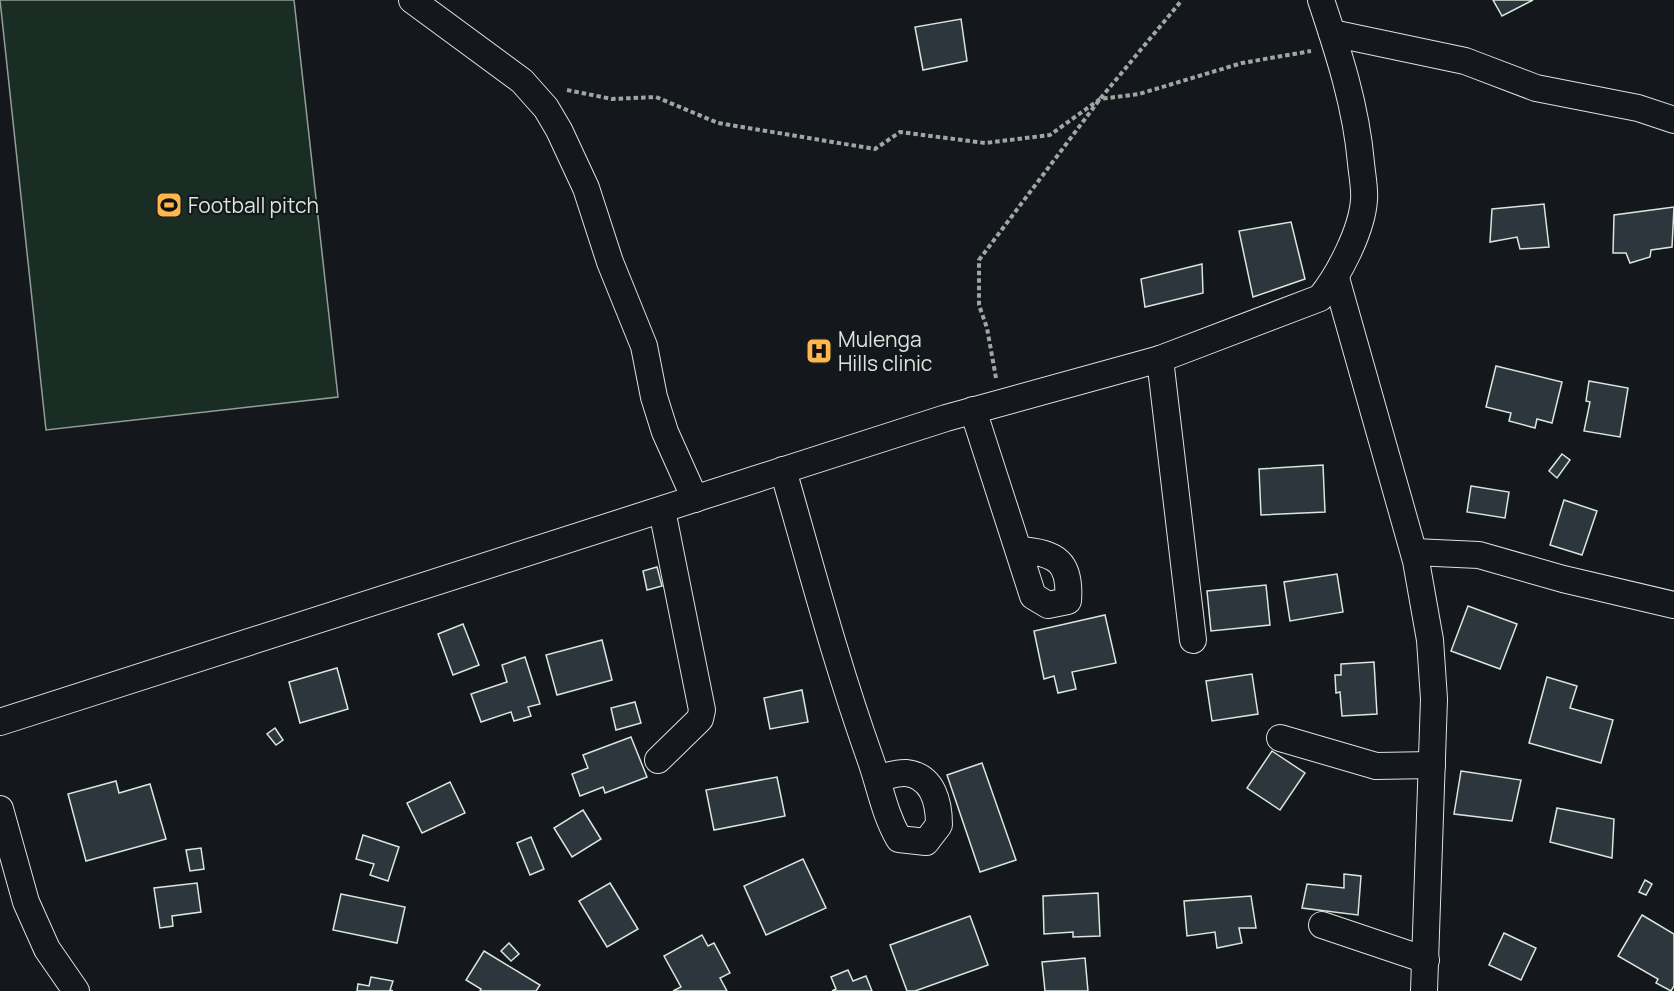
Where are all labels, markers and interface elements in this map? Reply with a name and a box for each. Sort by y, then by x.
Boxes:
sports icon: Football pitch [154,190,184,220]
place label: Football pitch [188,191,319,219]
place label: Mulenga Hills clinic [838,325,932,377]
hospital icon: Mulenga Hills clinic [804,336,834,366]

